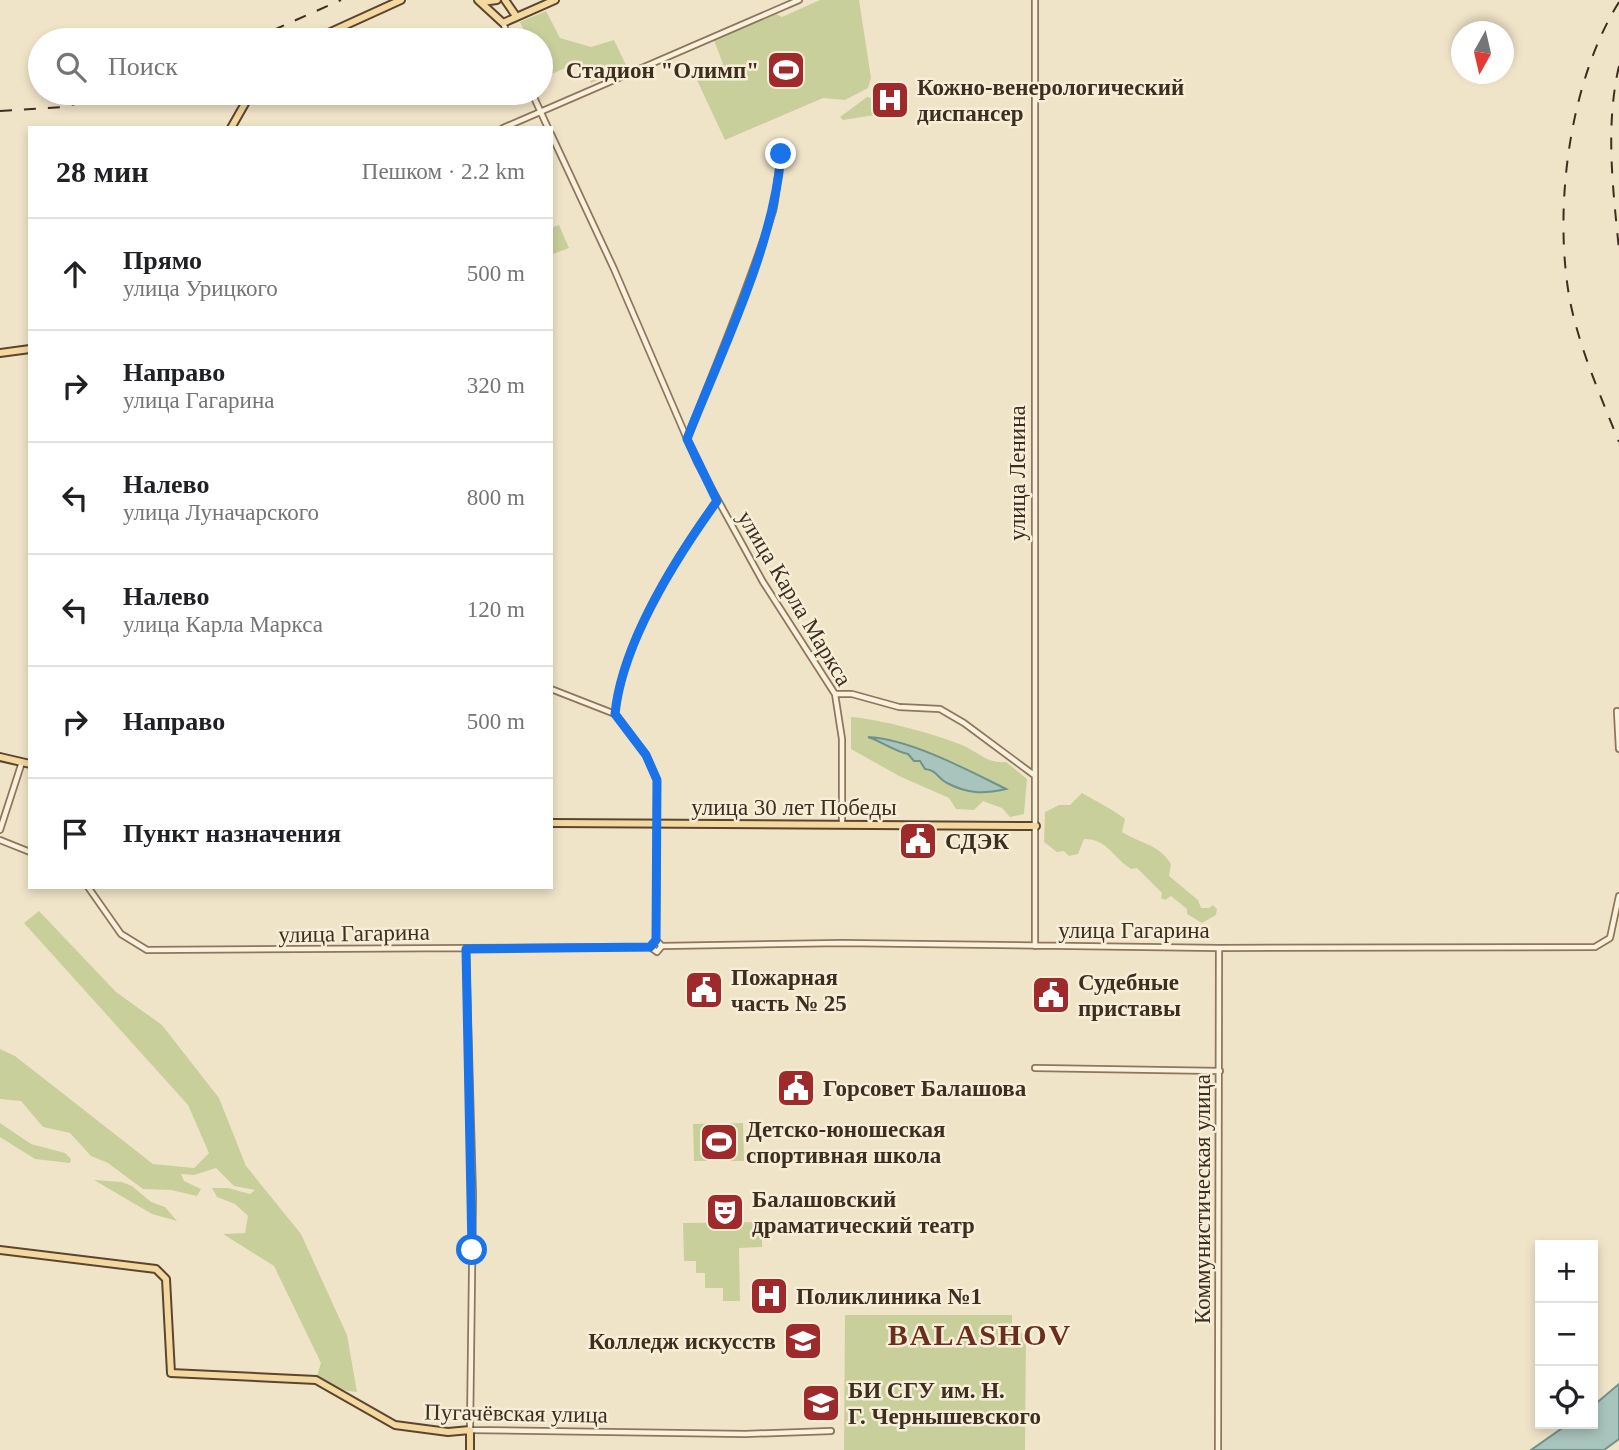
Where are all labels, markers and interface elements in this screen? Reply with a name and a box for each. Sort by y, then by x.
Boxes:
north arrow [1451,21,1514,84]
search box [28,28,553,105]
icon: search [52,48,90,86]
sports icon: Стадион "Олимп" [765,49,807,91]
text: Поиск [108,52,178,81]
place label: Стадион "Олимп" [566,58,759,83]
place label: Кожно-венерологический диспансер [917,75,1184,126]
hospital icon: Кожно-венерологический диспансер [869,79,911,121]
route end [765,138,796,169]
text: 28 мин [56,155,149,188]
text: Пешком · 2.2 km [362,159,525,184]
text: Прямо [123,246,202,275]
icon: ahead [56,255,94,293]
text: 500 m [467,261,525,286]
text: улица Урицкого [123,276,278,301]
text: Направо [123,358,225,387]
icon: right [56,367,94,405]
text: 320 m [467,373,525,398]
text: улица Гагарина [123,388,274,413]
street label: улица Ленина [1005,405,1030,541]
text: Налево [123,470,209,499]
icon: left [56,479,94,517]
text: 800 m [467,485,525,510]
text: улица Луначарского [123,500,319,525]
street label: улица Карла Маркса [732,506,857,690]
text: Налево [123,582,209,611]
icon: left [56,591,94,629]
text: 120 m [467,597,525,622]
text: улица Карла Маркса [123,612,323,637]
icon: right [56,703,94,741]
text: Направо [123,707,225,736]
text: 500 m [467,709,525,734]
street label: улица 30 лет Победы [691,795,897,820]
icon: arrive [56,815,94,853]
text: Пункт назначения [123,819,341,848]
public building icon: СДЭК [897,820,939,862]
place label: СДЭК [945,829,1009,854]
street label: улица Гагарина [1058,918,1210,943]
street label: улица Гагарина [278,920,430,947]
place label: Пожарная часть № 25 [731,965,847,1016]
public building icon: Пожарная часть № 25 [683,969,725,1011]
place label: Судебные приставы [1078,970,1181,1021]
public building icon: Судебные приставы [1030,974,1072,1016]
public building icon: Горсовет Балашова [775,1067,817,1109]
street label: Коммунистическая улица [1190,1074,1215,1324]
place label: Горсовет Балашова [823,1076,1027,1101]
place label: Детско-юношеская спортивная школа [746,1117,946,1168]
sports icon: Детско-юношеская спортивная школа [698,1121,740,1163]
place label: Балашовский драматический театр [752,1187,975,1238]
theatre icon: Балашовский драматический театр [704,1191,746,1233]
route start [456,1234,487,1265]
map controls [1535,1240,1598,1429]
button: + [1535,1240,1598,1303]
hospital icon: Поликлиника №1 [748,1275,790,1317]
place label: Поликлиника №1 [796,1284,982,1309]
button: − [1535,1303,1598,1366]
district label: BALASHOV [888,1318,1072,1351]
school or university icon: Колледж искусств [782,1320,824,1362]
place label: Колледж искусств [588,1329,776,1354]
button: locate [1535,1366,1598,1429]
place label: БИ СГУ им. Н. Г. Чернышевского [848,1378,1041,1429]
school or university icon: БИ СГУ им. Н. Г. Чернышевского [800,1382,842,1424]
street label: Пугачёвская улица [424,1399,608,1428]

